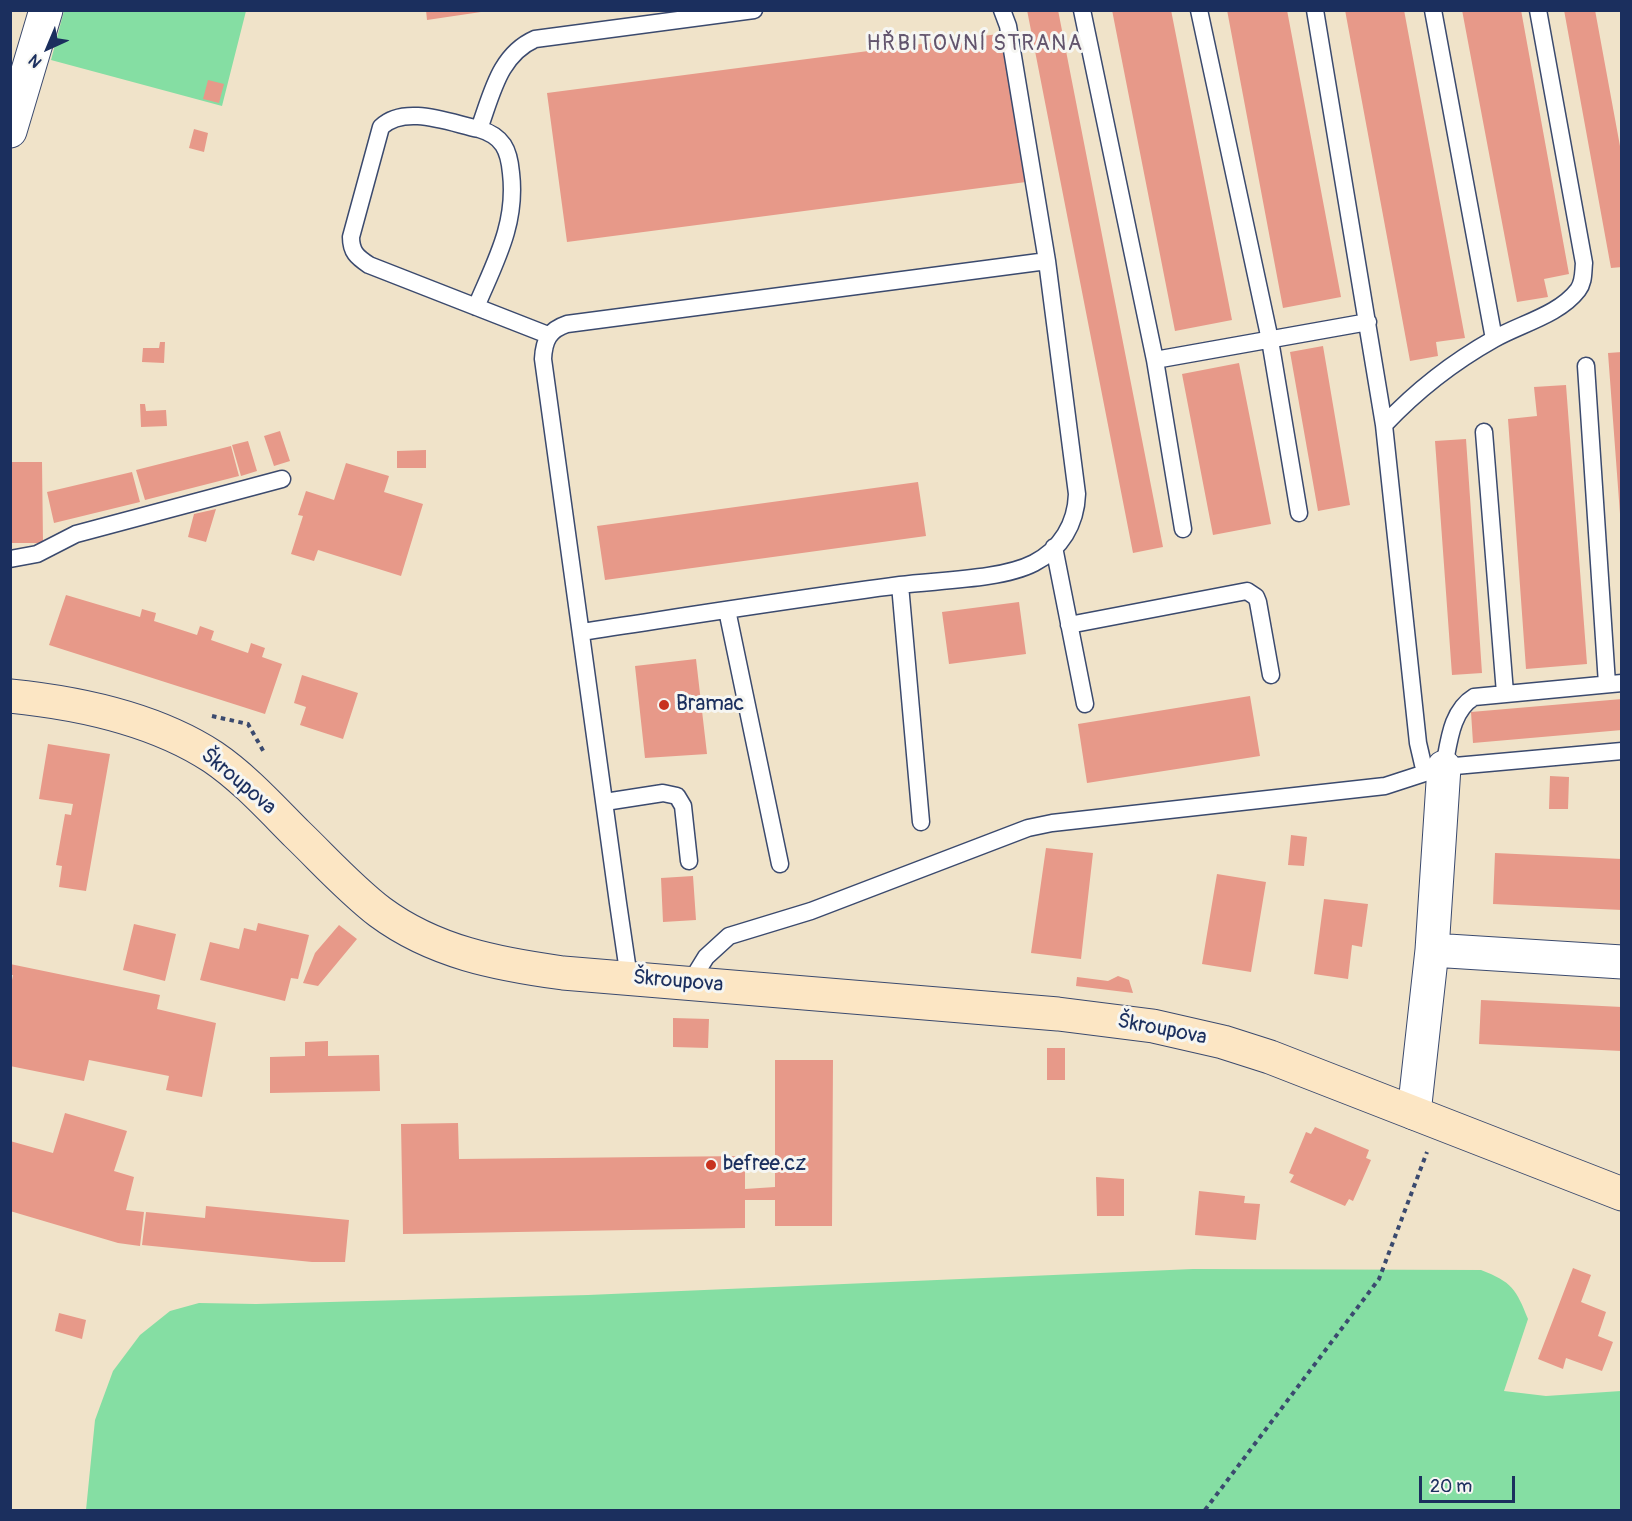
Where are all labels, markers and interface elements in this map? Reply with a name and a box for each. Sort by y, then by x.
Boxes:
north arrow [18,18,78,78]
district label: HŘBITOVNÍ STRANA [867,31,1083,57]
text: N [25,50,46,72]
place label: Bramac [676,692,744,718]
marker: Bramac [657,698,671,712]
street label: Škroupova [195,743,281,821]
street label: Škroupova [632,966,724,998]
street label: Škroupova [1115,1009,1209,1051]
place label: befree.cz [723,1152,806,1178]
marker: befree.cz [704,1158,718,1172]
scale bar [1422,1464,1518,1502]
text: 20 m [1430,1475,1472,1498]

